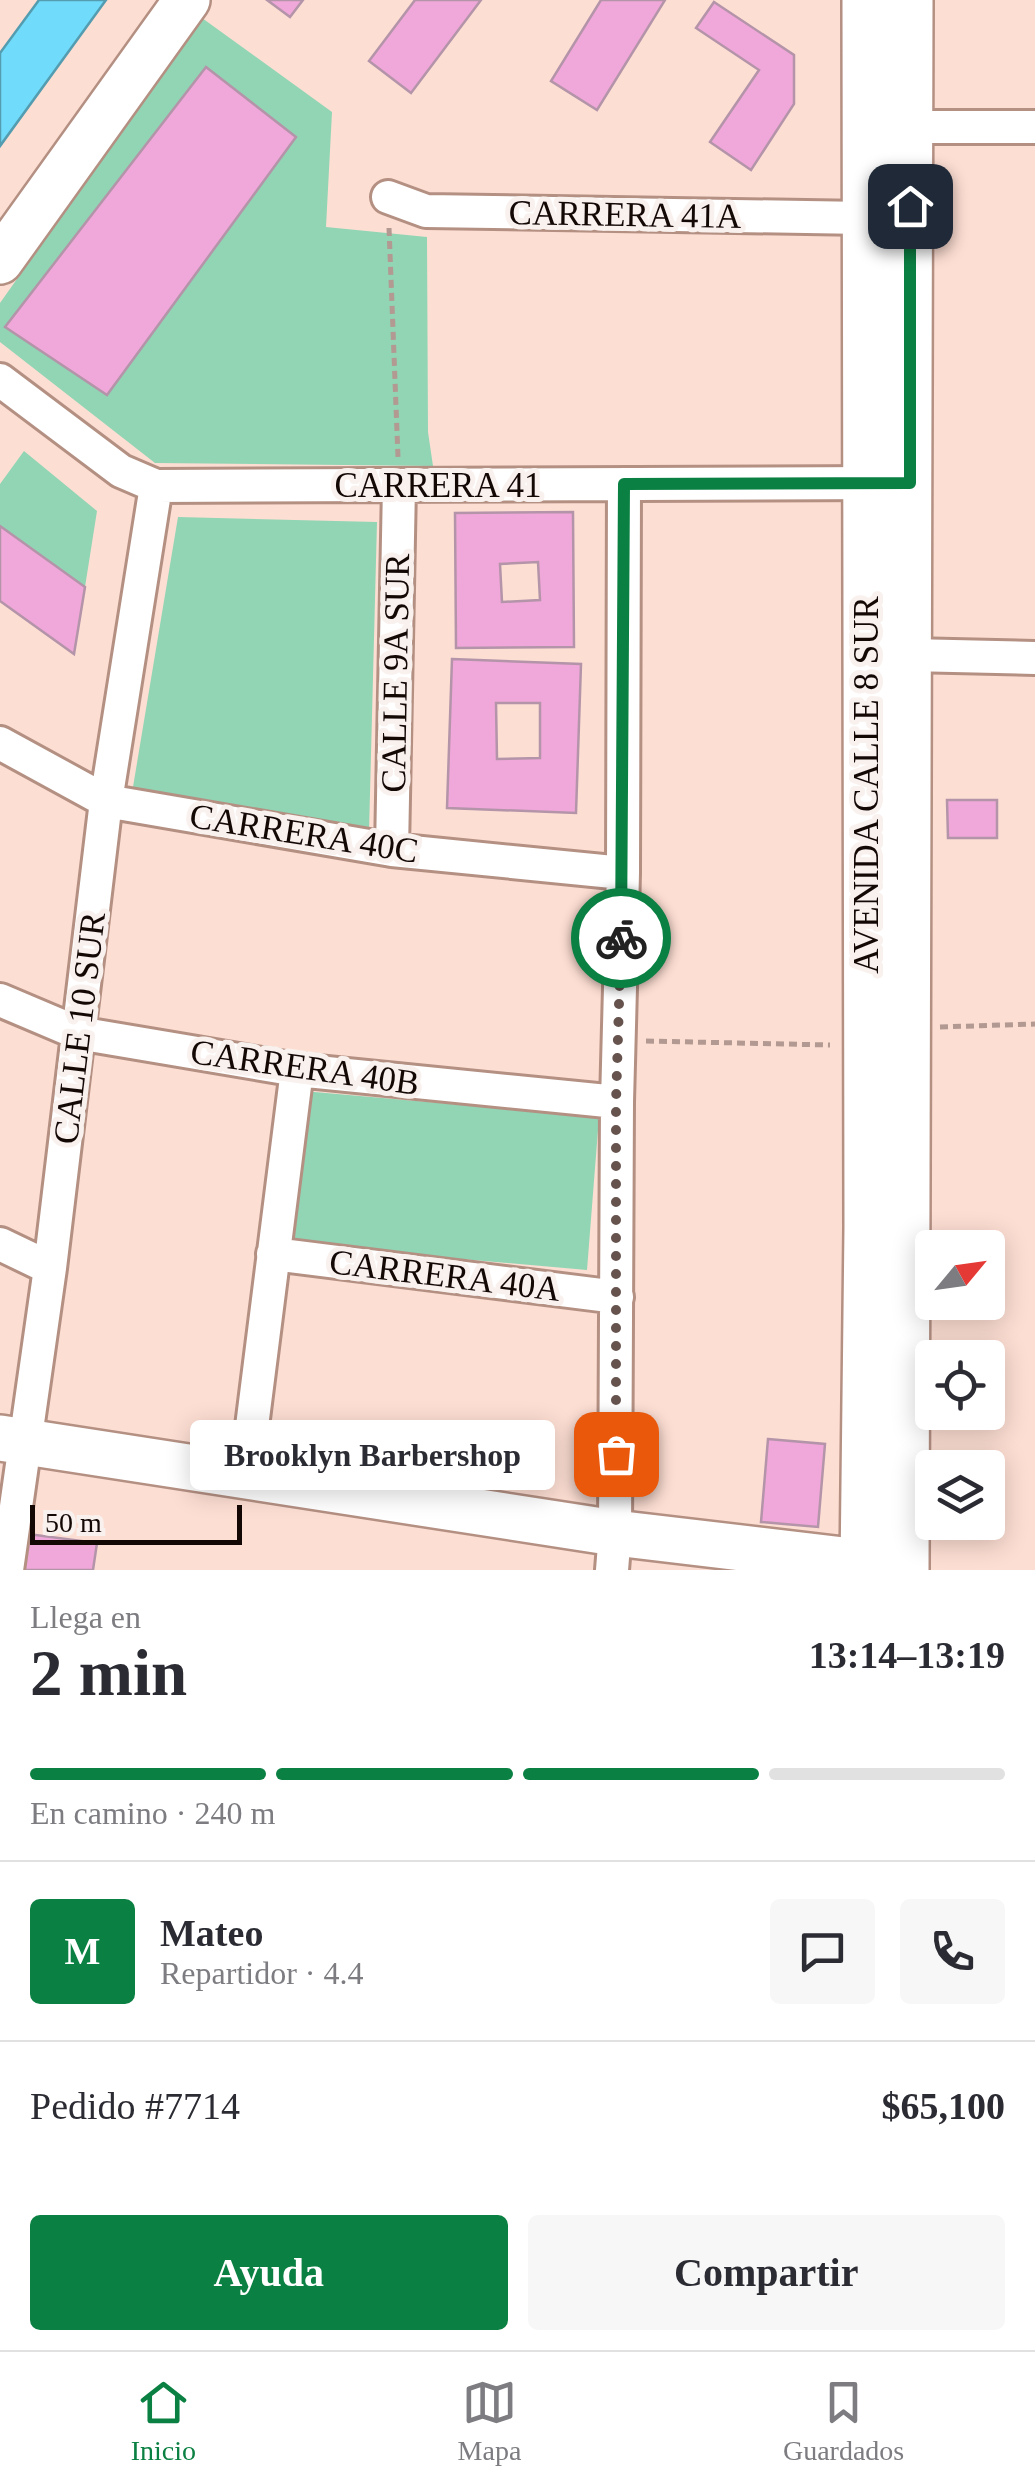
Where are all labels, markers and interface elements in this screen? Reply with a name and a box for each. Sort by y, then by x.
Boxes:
pin [868,164,953,249]
icon: home [883,179,938,234]
street label: CARRERA 41A [508,193,742,236]
street label: CARRERA 41 [334,466,542,505]
street label: CALLE 9A SUR [374,552,417,793]
street label: AVENIDA CALLE 8 SUR [847,596,886,974]
street label: CARRERA 40C [187,796,421,871]
courier [571,888,671,988]
street label: CALLE 10 SUR [46,909,113,1146]
icon: bike [594,911,649,966]
street label: CARRERA 40B [188,1032,422,1103]
north arrow [915,1230,1005,1320]
map controls [915,1230,1005,1540]
street label: CARRERA 40A [327,1242,563,1309]
button: locate [915,1340,1005,1430]
pin [574,1412,659,1497]
callout: Brooklyn Barbershop [191,1419,556,1489]
icon: bag [589,1427,644,1482]
text: Brooklyn Barbershop [224,1437,521,1473]
button: layers [915,1450,1005,1540]
scale bar [30,1500,242,1544]
text: 50 m [45,1507,102,1538]
text: Llega en [30,1599,141,1635]
text: 13:14–13:19 [809,1634,1005,1676]
text: 2 min [30,1637,187,1709]
text: En camino · 240 m [30,1795,275,1831]
button: chat [770,1899,875,2004]
button: phone [900,1899,1005,2004]
text: Mateo [160,1912,263,1954]
text: M [65,1930,100,1972]
text: Repartidor · 4.4 [160,1955,364,1991]
text: Pedido #7714 [30,2085,240,2127]
text: $65,100 [882,2085,1005,2127]
button: Ayuda [30,2215,508,2330]
button: Compartir [528,2215,1005,2330]
tab: Inicio [131,2375,196,2467]
tab: Mapa [458,2375,521,2467]
tab: Guardados [783,2375,904,2467]

